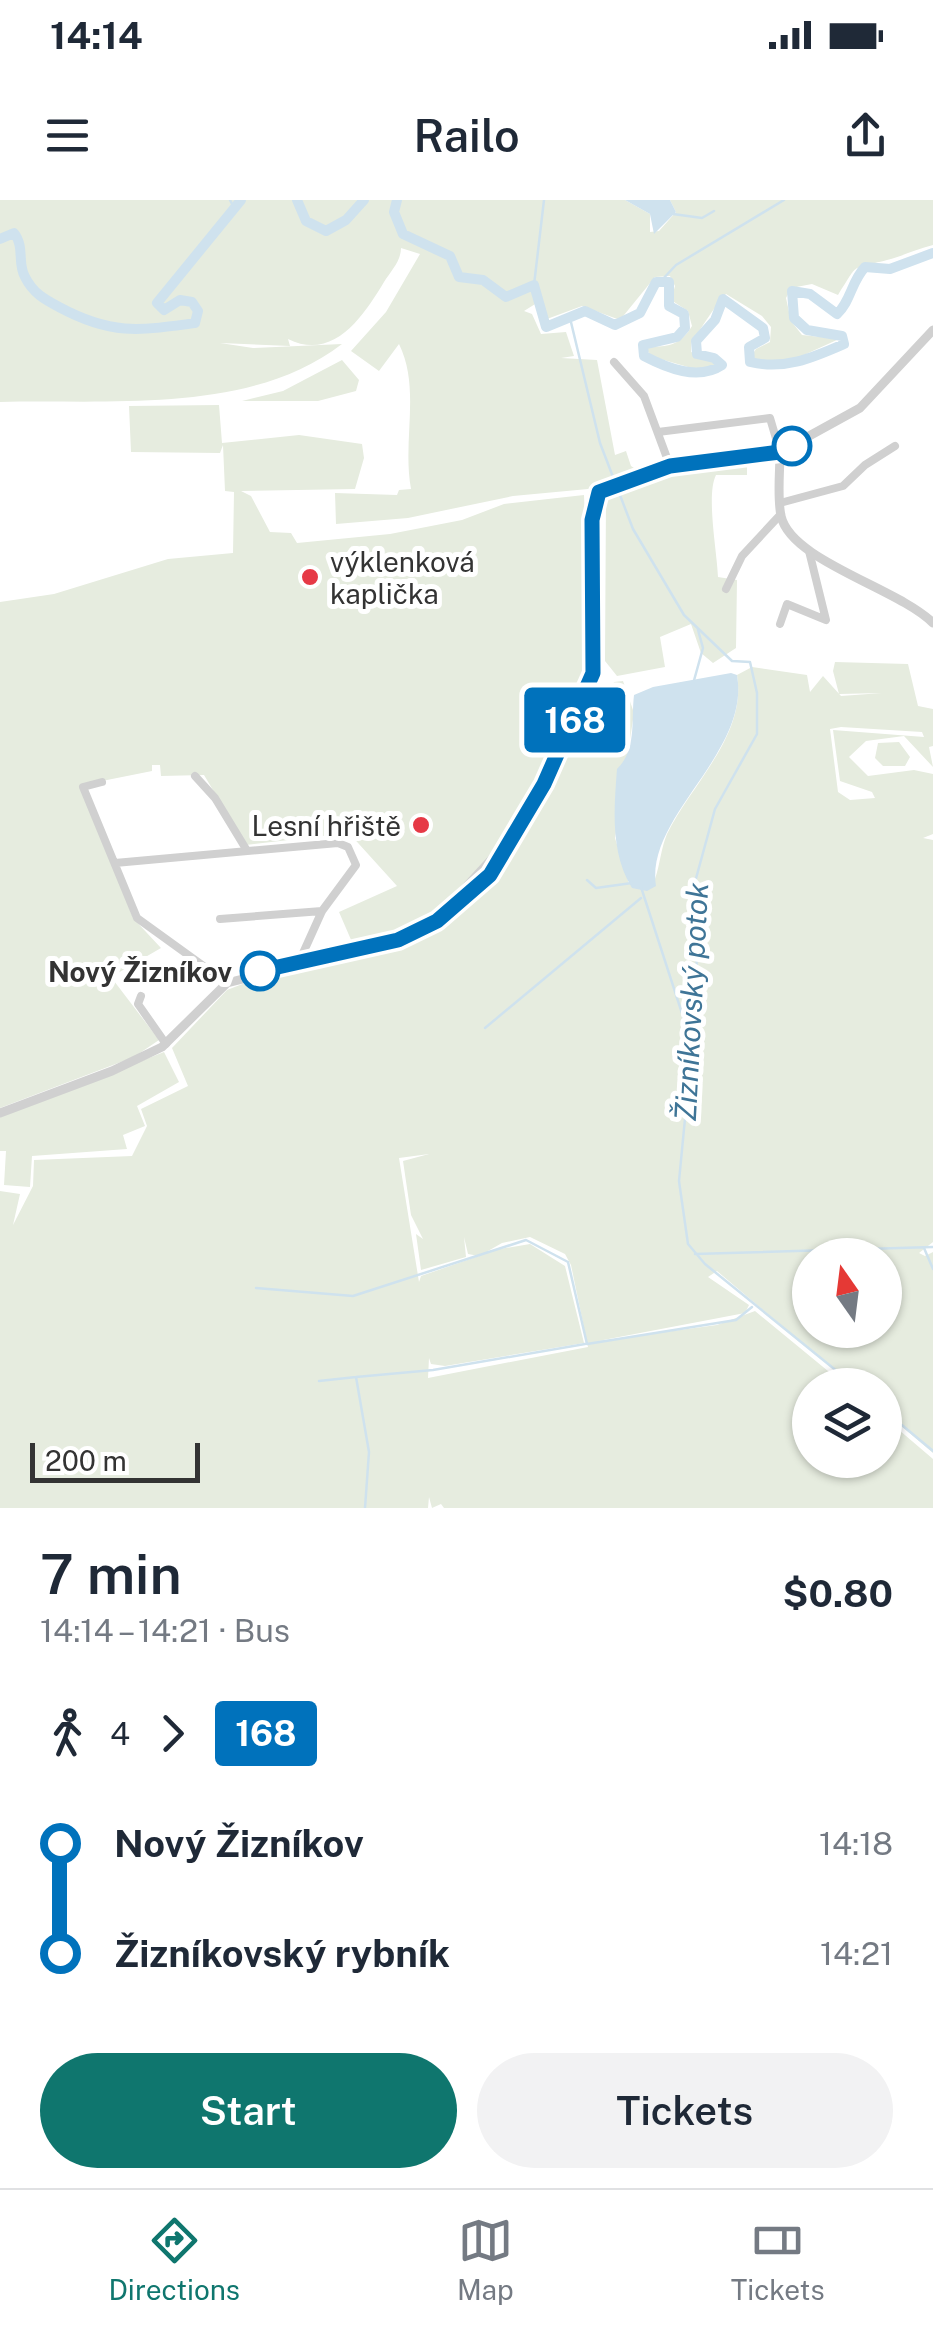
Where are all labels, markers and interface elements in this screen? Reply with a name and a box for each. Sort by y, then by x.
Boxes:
text: 14:14 [50,13,143,58]
icon: menu [40,108,95,163]
icon: share [838,108,893,163]
text: Railo [413,109,520,162]
unlabelled marker [773,427,811,465]
place label: výklenková kaplička [330,545,475,610]
marker: výklenková kaplička [299,566,321,588]
line badge: 168 [518,688,632,752]
text: 168 [544,700,606,741]
place label: Lesní hřiště [252,809,401,842]
marker: Lesní hřiště [410,814,432,836]
water label: Žizníkovský potok [667,881,715,1122]
marker: Nový Žizníkov [241,952,279,990]
place label: Nový Žizníkov [48,955,232,988]
north arrow [792,1238,902,1348]
map controls [792,1238,902,1478]
button: layers [792,1368,902,1478]
scale bar [30,1438,200,1482]
text: 200 m [45,1444,127,1477]
text: 7 min [40,1542,182,1606]
text: $0.80 [783,1571,893,1616]
text: 14:14 – 14:21 · Bus [40,1612,290,1649]
icon: walk [40,1706,95,1761]
icon: forward [145,1706,200,1761]
text: 168 [235,1713,297,1754]
text: 4 [110,1715,130,1752]
text: Nový Žizníkov [114,1821,364,1866]
text: 14:18 [819,1825,893,1862]
text: Žizníkovský rybník [114,1931,450,1976]
text: 14:21 [820,1935,893,1972]
button: Start [40,2053,457,2168]
button: Tickets [477,2053,893,2168]
tab: Directions [108,2213,240,2306]
tab: Map [457,2213,514,2306]
tab: Tickets [731,2213,825,2306]

